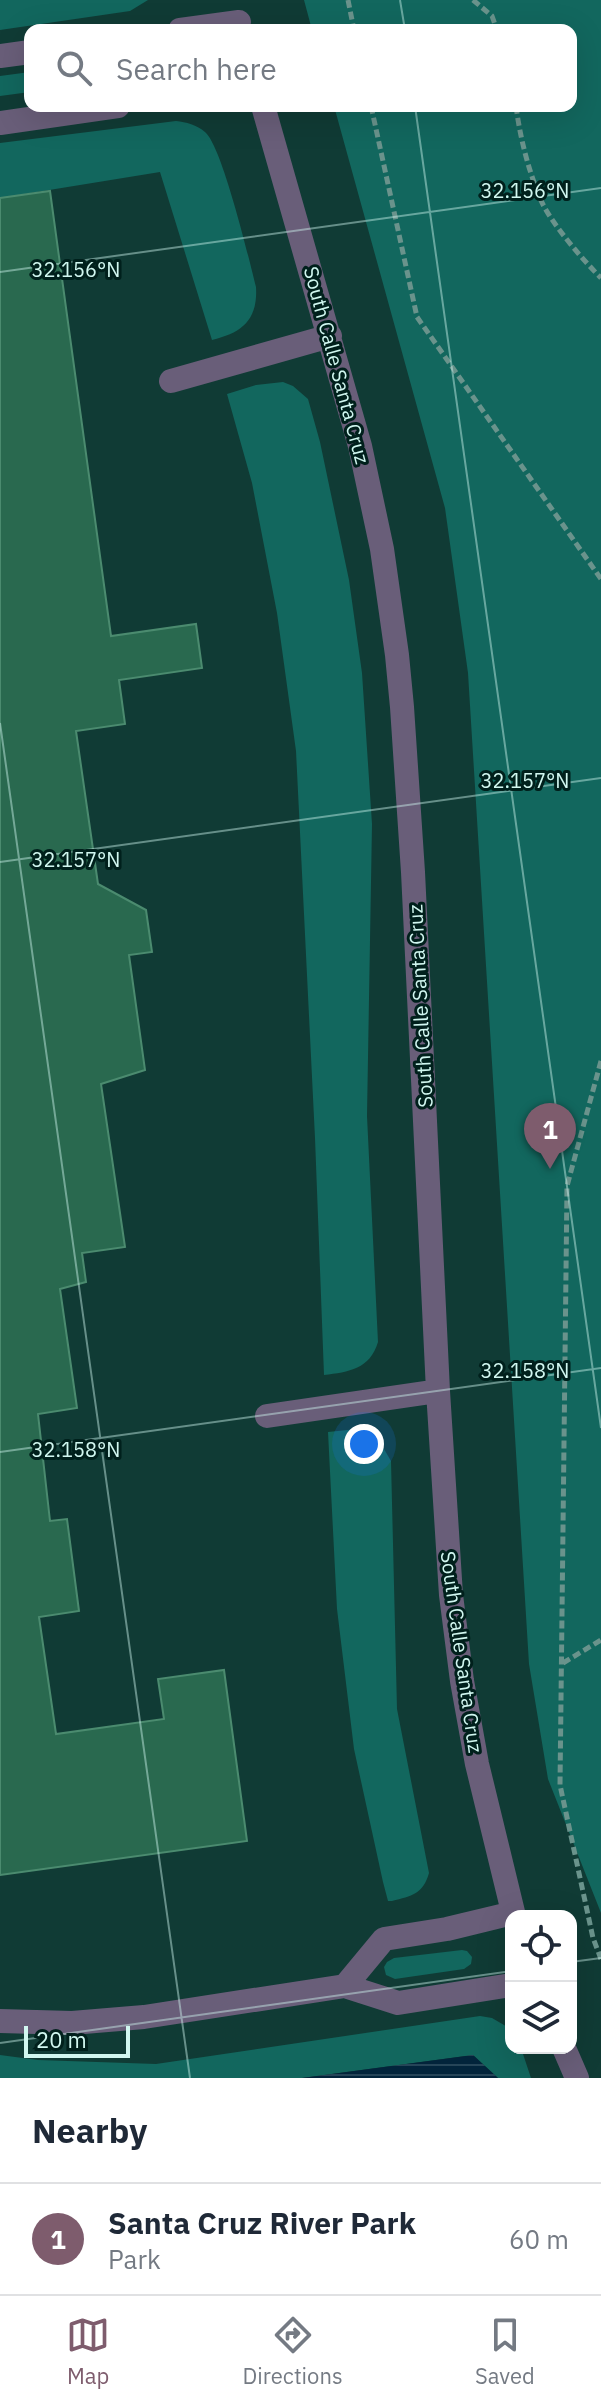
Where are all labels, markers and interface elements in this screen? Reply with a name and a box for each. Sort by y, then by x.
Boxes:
search box [24,24,577,112]
icon: search [52,46,96,90]
text: Search here [116,49,277,88]
text: 32.156°N [481,177,569,204]
text: 32.156°N [32,256,120,283]
street label: South Calle Santa Cruz [298,263,376,467]
text: 32.157°N [481,767,569,794]
text: 32.157°N [32,846,120,873]
street label: South Calle Santa Cruz [401,904,439,1108]
pin: 1 [524,1103,576,1169]
text: 32.158°N [481,1357,569,1384]
your location [344,1424,384,1464]
text: 32.158°N [32,1436,120,1463]
street label: South Calle Santa Cruz [434,1549,490,1755]
map controls [505,1910,577,2054]
button: locate [505,1910,577,1982]
button: layers [505,1982,577,2054]
scale bar [24,2022,130,2058]
text: 20 m [36,2025,87,2054]
text: Nearby [32,2108,147,2152]
text: Santa Cruz River Park [108,2203,416,2242]
text: 1 [50,2222,66,2256]
text: 60 m [509,2222,569,2256]
text: Park [108,2242,161,2276]
tab: Map [66,2313,110,2390]
tab: Directions [243,2313,343,2390]
tab: Saved [475,2313,535,2390]

